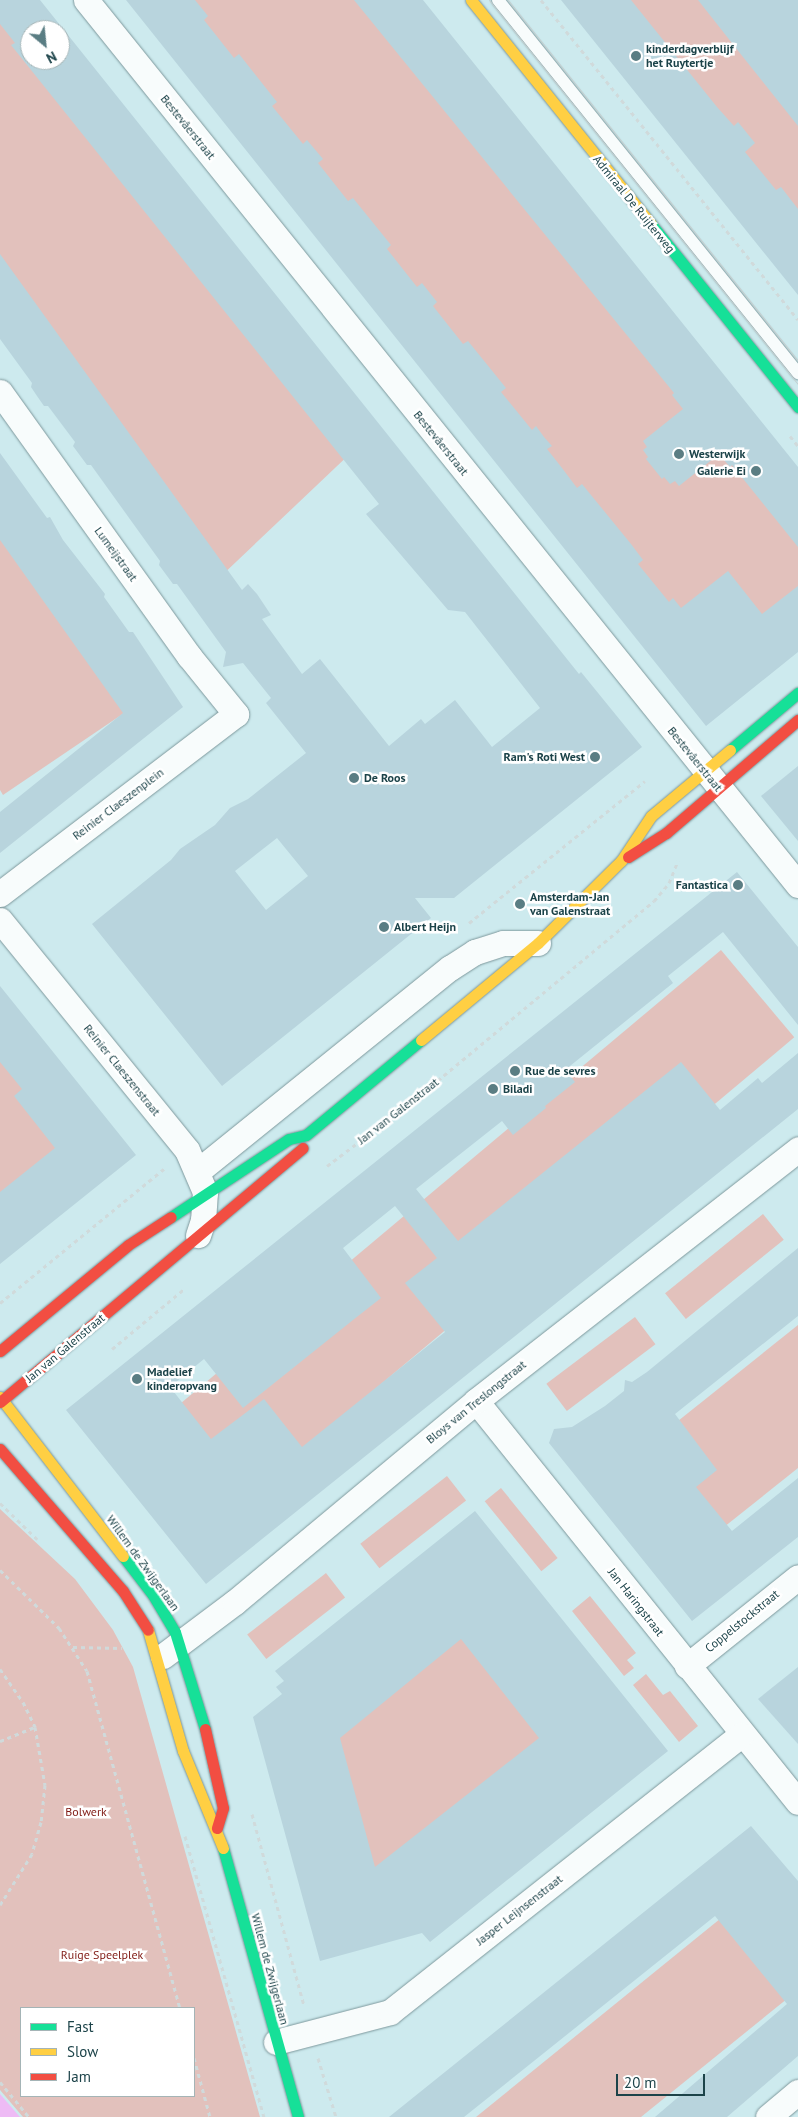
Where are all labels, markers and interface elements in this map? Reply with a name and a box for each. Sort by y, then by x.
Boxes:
north arrow [20,20,70,70]
place label: kinderdagverblijf het Ruytertje [646,42,733,70]
text: N [43,47,60,67]
marker: kinderdagverblijf het Ruytertje [630,50,642,62]
street label: Bestevâerstraat [158,92,218,162]
street label: Admiraal De Ruijterweg [590,152,678,256]
street label: Bestevâerstraat [411,408,471,478]
place label: Westerwijk [689,447,745,461]
marker: Westerwijk [673,448,685,460]
place label: Galerie Ei [697,464,746,478]
marker: Galerie Ei [750,465,762,477]
street label: Lumeijstraat [91,524,141,584]
street label: Bestevâerstraat [665,724,725,794]
place label: Ram's Roti West [503,750,585,764]
marker: Ram's Roti West [589,751,601,763]
street label: Reinier Claeszenplein [70,765,166,843]
place label: De Roos [364,771,405,785]
marker: De Roos [348,772,360,784]
place label: Fantastica [676,878,728,892]
marker: Fantastica [732,879,744,891]
place label: Amsterdam-Jan van Galenstraat [530,890,610,918]
marker: Amsterdam-Jan van Galenstraat [514,898,526,910]
place label: Albert Heijn [394,920,456,934]
marker: Albert Heijn [378,921,390,933]
street label: Reinier Claeszenstraat [81,1021,163,1119]
place label: Rue de sevres [525,1064,595,1078]
marker: Rue de sevres [509,1065,521,1077]
street label: Jan van Galenstraat [354,1075,442,1147]
place label: Biladi [503,1082,532,1096]
marker: Biladi [487,1083,499,1095]
street label: Jan van Galenstraat [22,1311,108,1385]
street label: Bloys van Treslongstraat [423,1357,529,1447]
place label: Madelief kinderopvang [147,1365,217,1393]
marker: Madelief kinderopvang [131,1373,143,1385]
street label: Willem de Zwijgerlaan [103,1512,183,1614]
street label: Jan Haringstraat [605,1565,667,1639]
street label: Coppelstockstraat [702,1587,782,1655]
park label: Bolwerk [65,1805,107,1819]
street label: Jasper Leijnsenstraat [473,1872,565,1948]
street label: Willem de Zwijgerlaan [248,1912,292,2026]
park label: Ruige Speelplek [61,1948,143,1962]
legend [20,2007,195,2097]
text: Fast [67,2017,94,2036]
text: Slow [67,2042,98,2061]
scale bar [618,2064,707,2096]
text: Jam [67,2067,91,2086]
text: 20 m [624,2073,657,2092]

